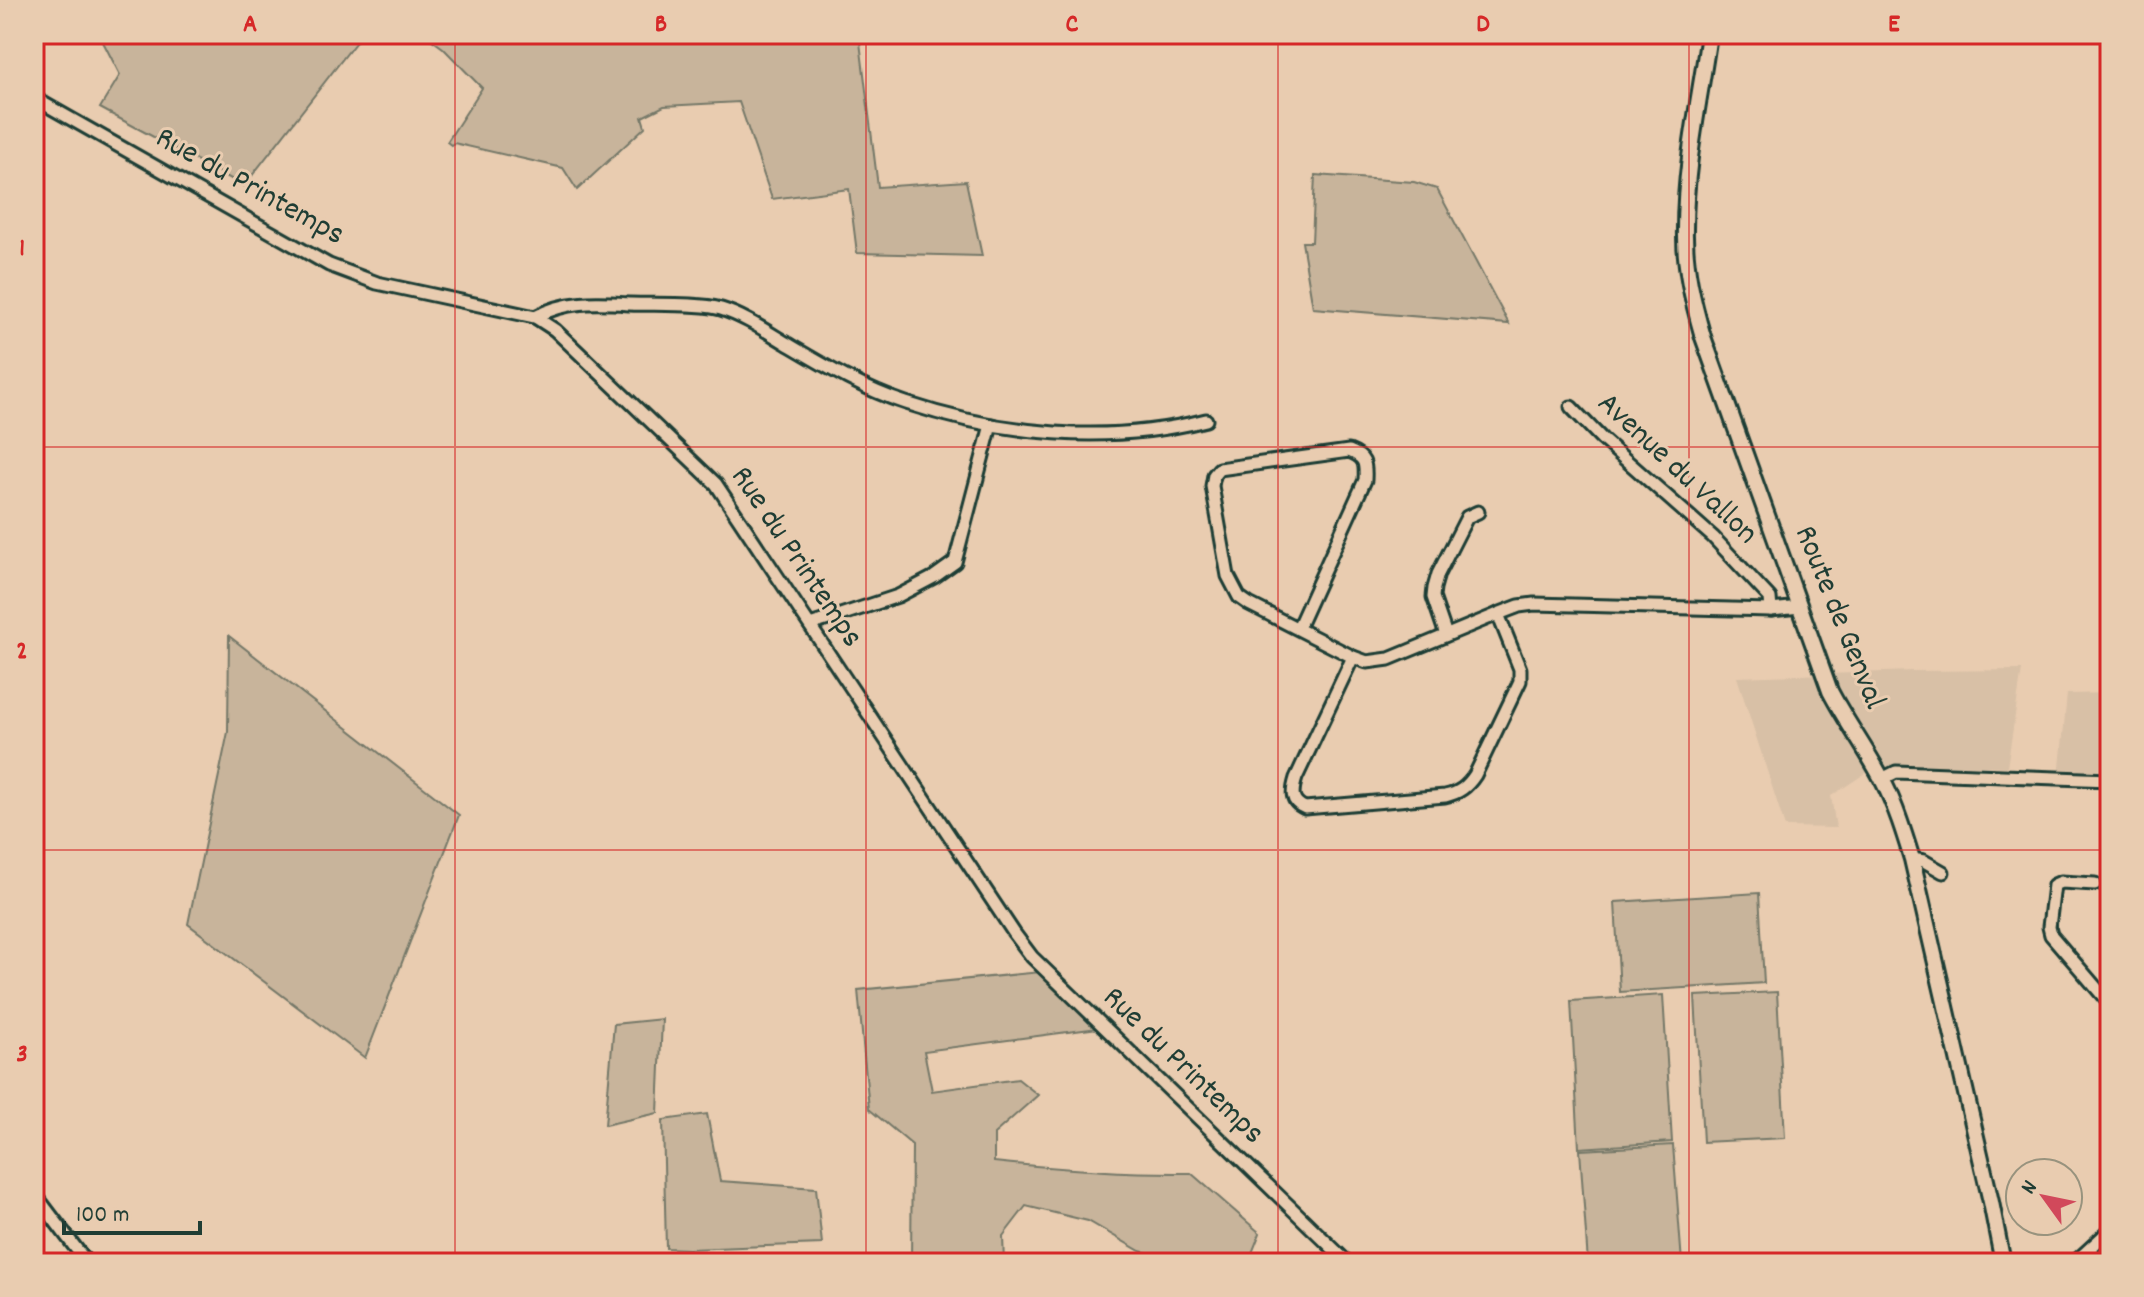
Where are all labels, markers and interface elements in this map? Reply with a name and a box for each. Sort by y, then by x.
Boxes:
text: A [243,7,257,44]
text: B [655,7,667,44]
text: C [1066,7,1079,44]
text: D [1476,7,1490,44]
text: E [1888,7,1900,44]
street label: Rue du Printemps [146,117,352,259]
text: 1 [19,231,25,268]
street label: Avenue du Vallon [1585,383,1767,557]
street label: Rue du Printemps [717,458,873,658]
street label: Route de Genval [1780,519,1896,717]
text: 2 [16,634,28,671]
street label: Rue du Printemps [1090,977,1274,1157]
text: 3 [16,1037,28,1074]
north arrow [2004,1157,2084,1237]
text: N [2014,1175,2046,1201]
scale bar [64,1185,200,1235]
text: 100 m [76,1199,129,1233]

